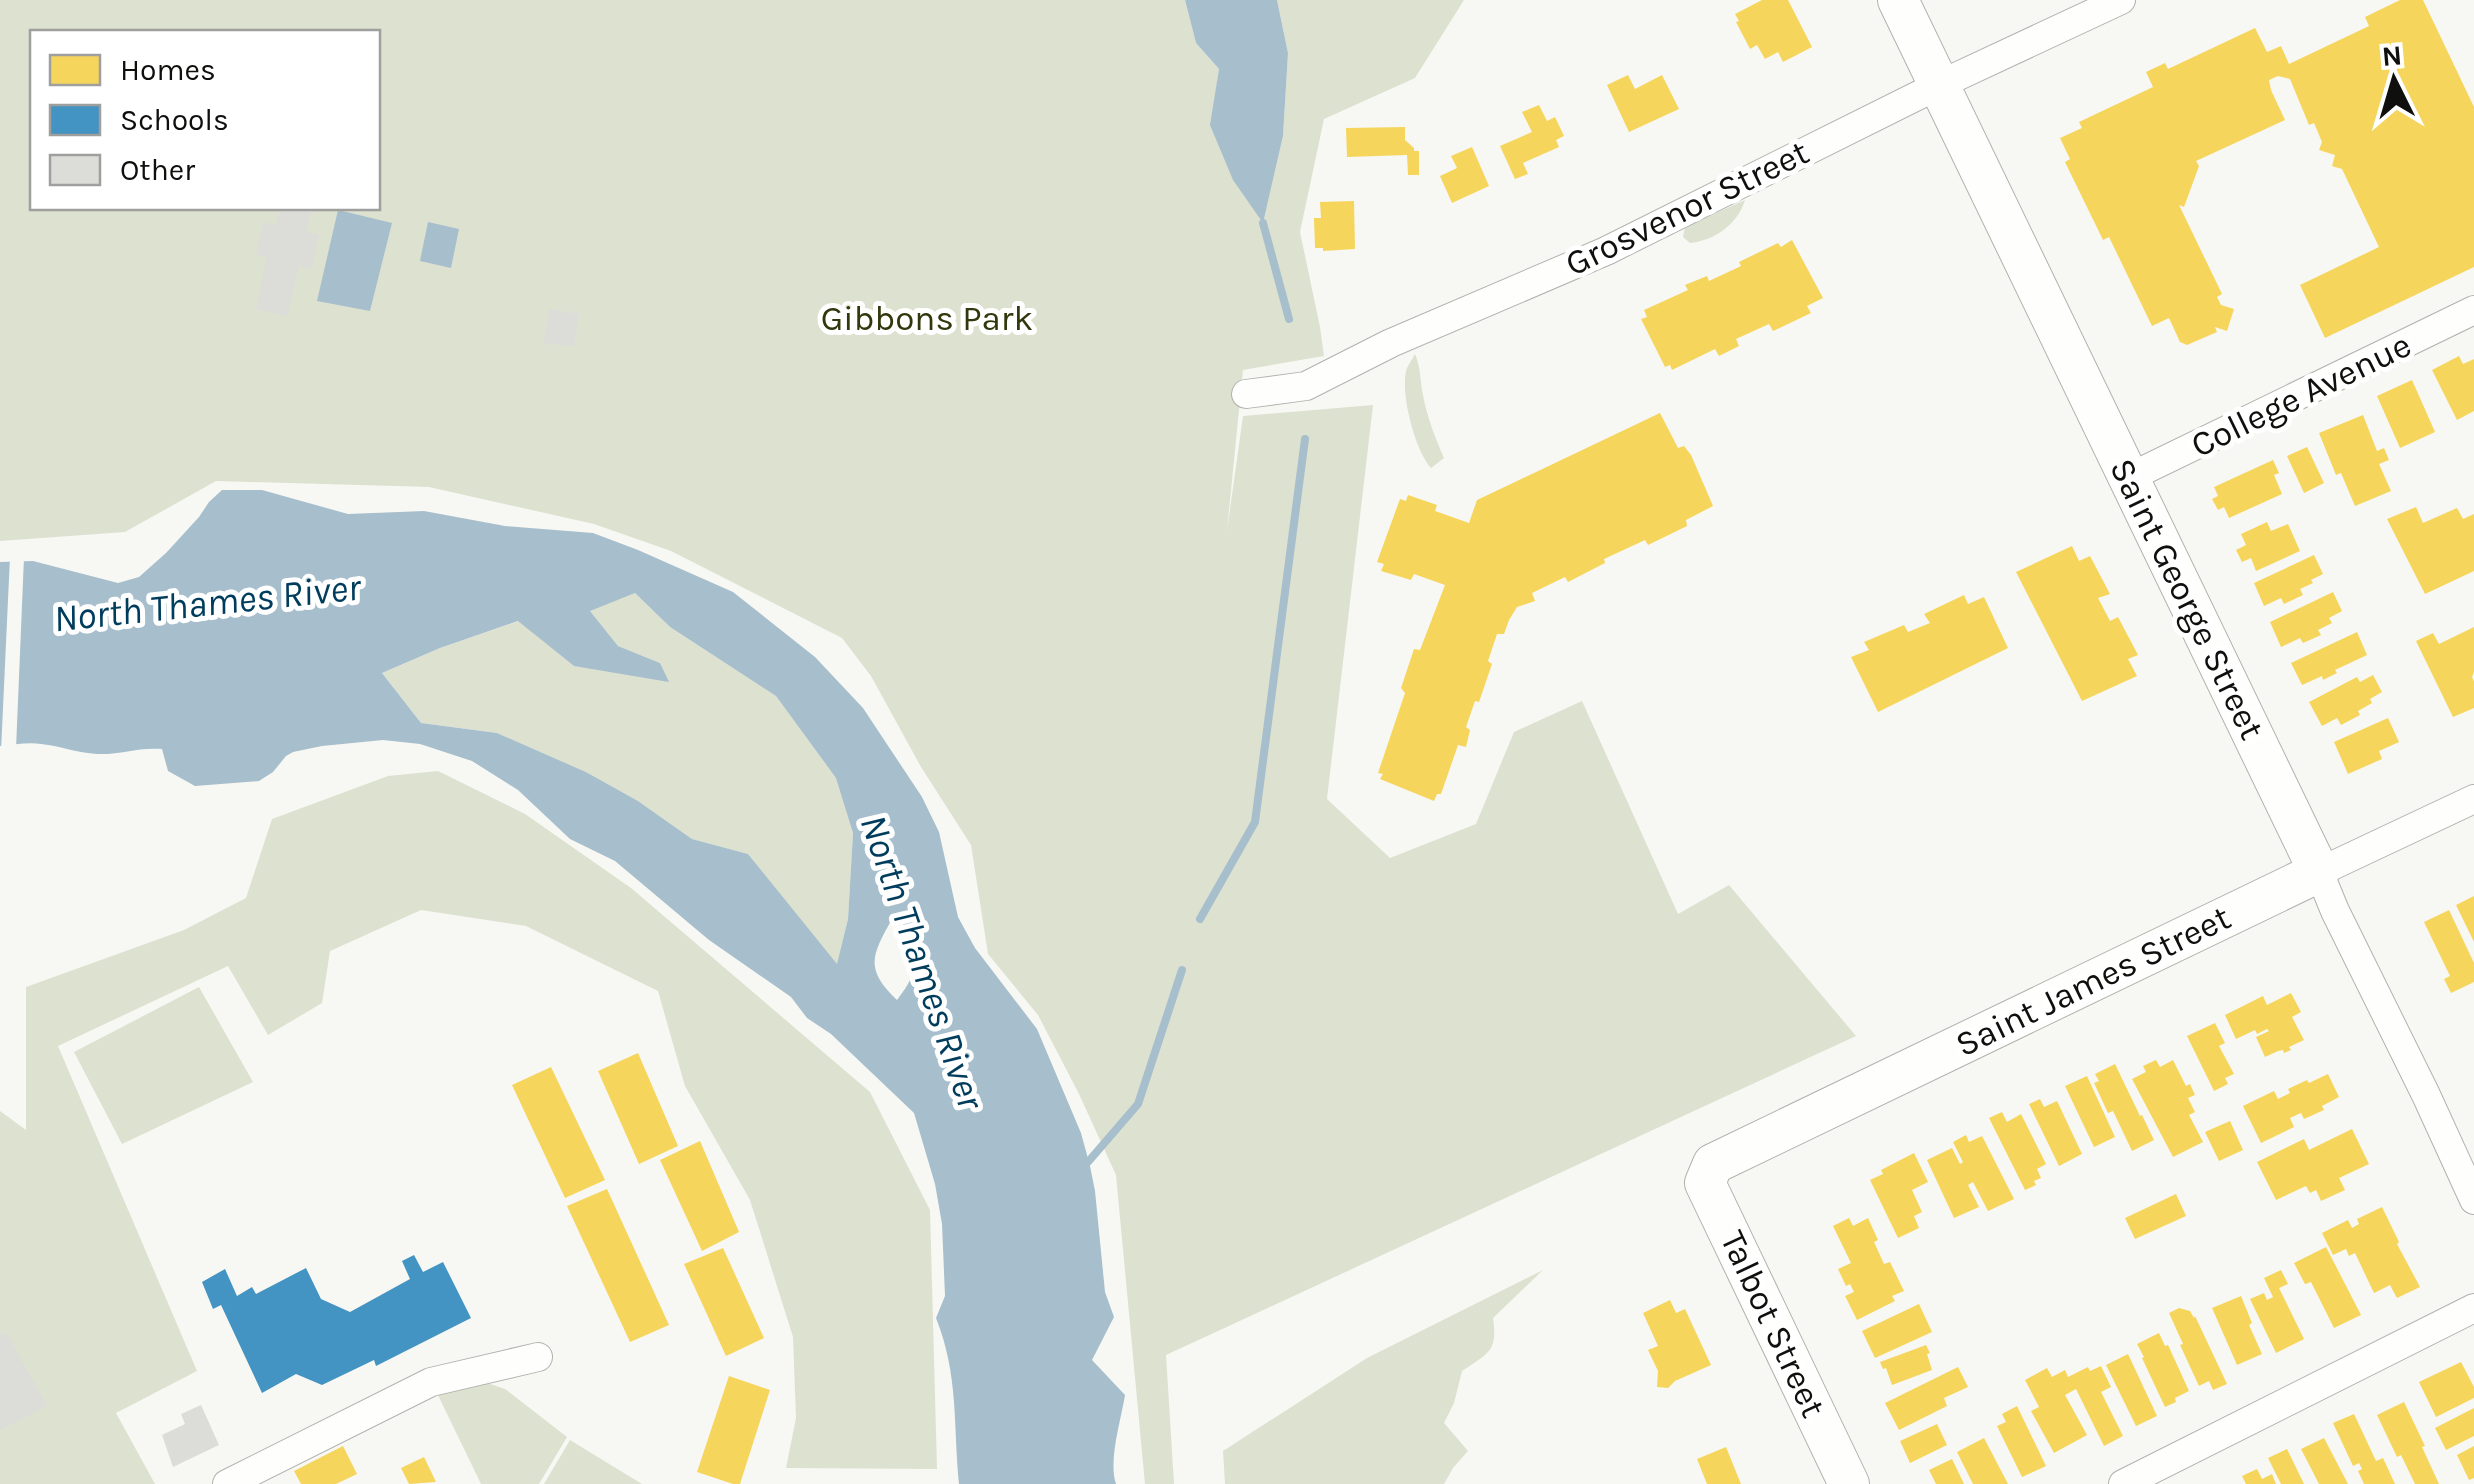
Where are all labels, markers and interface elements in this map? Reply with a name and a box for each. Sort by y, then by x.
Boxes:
legend [30,30,380,210]
north arrow [2344,30,2444,130]
text: N [2380,38,2403,73]
text: Homes [120,52,216,88]
text: Schools [120,102,229,138]
street label: Grosvenor Street [1559,131,1815,285]
text: Other [120,152,195,188]
park label: Gibbons Park [821,298,1033,339]
street label: College Avenue [2184,324,2418,466]
street label: Saint George Street [2101,452,2273,746]
water label: North Thames River [51,564,365,641]
water label: North Thames River [851,809,994,1117]
street label: Saint James Street [1949,897,2237,1065]
street label: Talbot Street [1712,1224,1834,1424]

